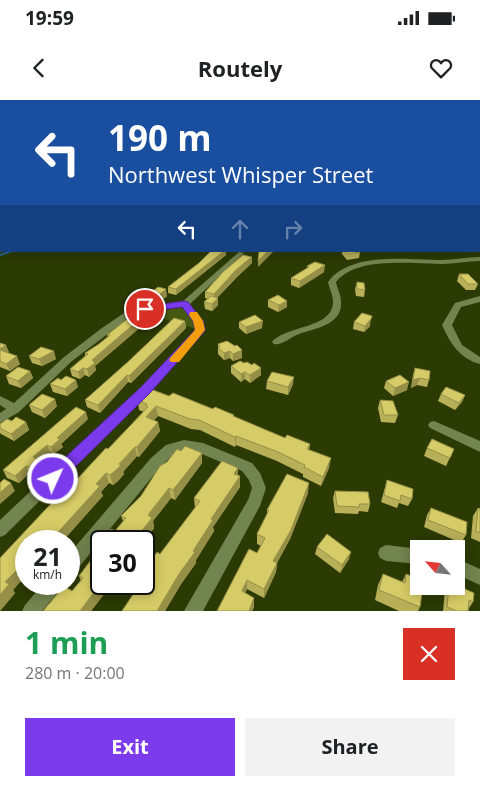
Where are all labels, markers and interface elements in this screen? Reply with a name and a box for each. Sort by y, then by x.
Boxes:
text: 19:59 [25,5,74,31]
text: Routely [198,53,282,83]
icon: back [25,54,53,82]
icon: heart [427,54,455,82]
text: 190 m [108,114,212,161]
icon: left [25,120,90,185]
text: Northwest Whisper Street [108,159,373,189]
icon: left [173,215,201,243]
icon: ahead [226,215,254,243]
icon: right [279,215,307,243]
pin [124,288,166,330]
icon: arrive [131,295,159,323]
position arrow [26,452,78,504]
speed limit sign: 30 [90,530,155,595]
text: 21 [33,539,62,573]
north arrow [410,540,465,595]
map controls [410,540,465,595]
text: km/h [33,566,62,583]
text: 1 min [25,622,108,663]
button: close [403,628,455,680]
text: 280 m · 20:00 [25,662,125,684]
button: Exit [25,718,235,776]
button: Share [245,718,455,776]

